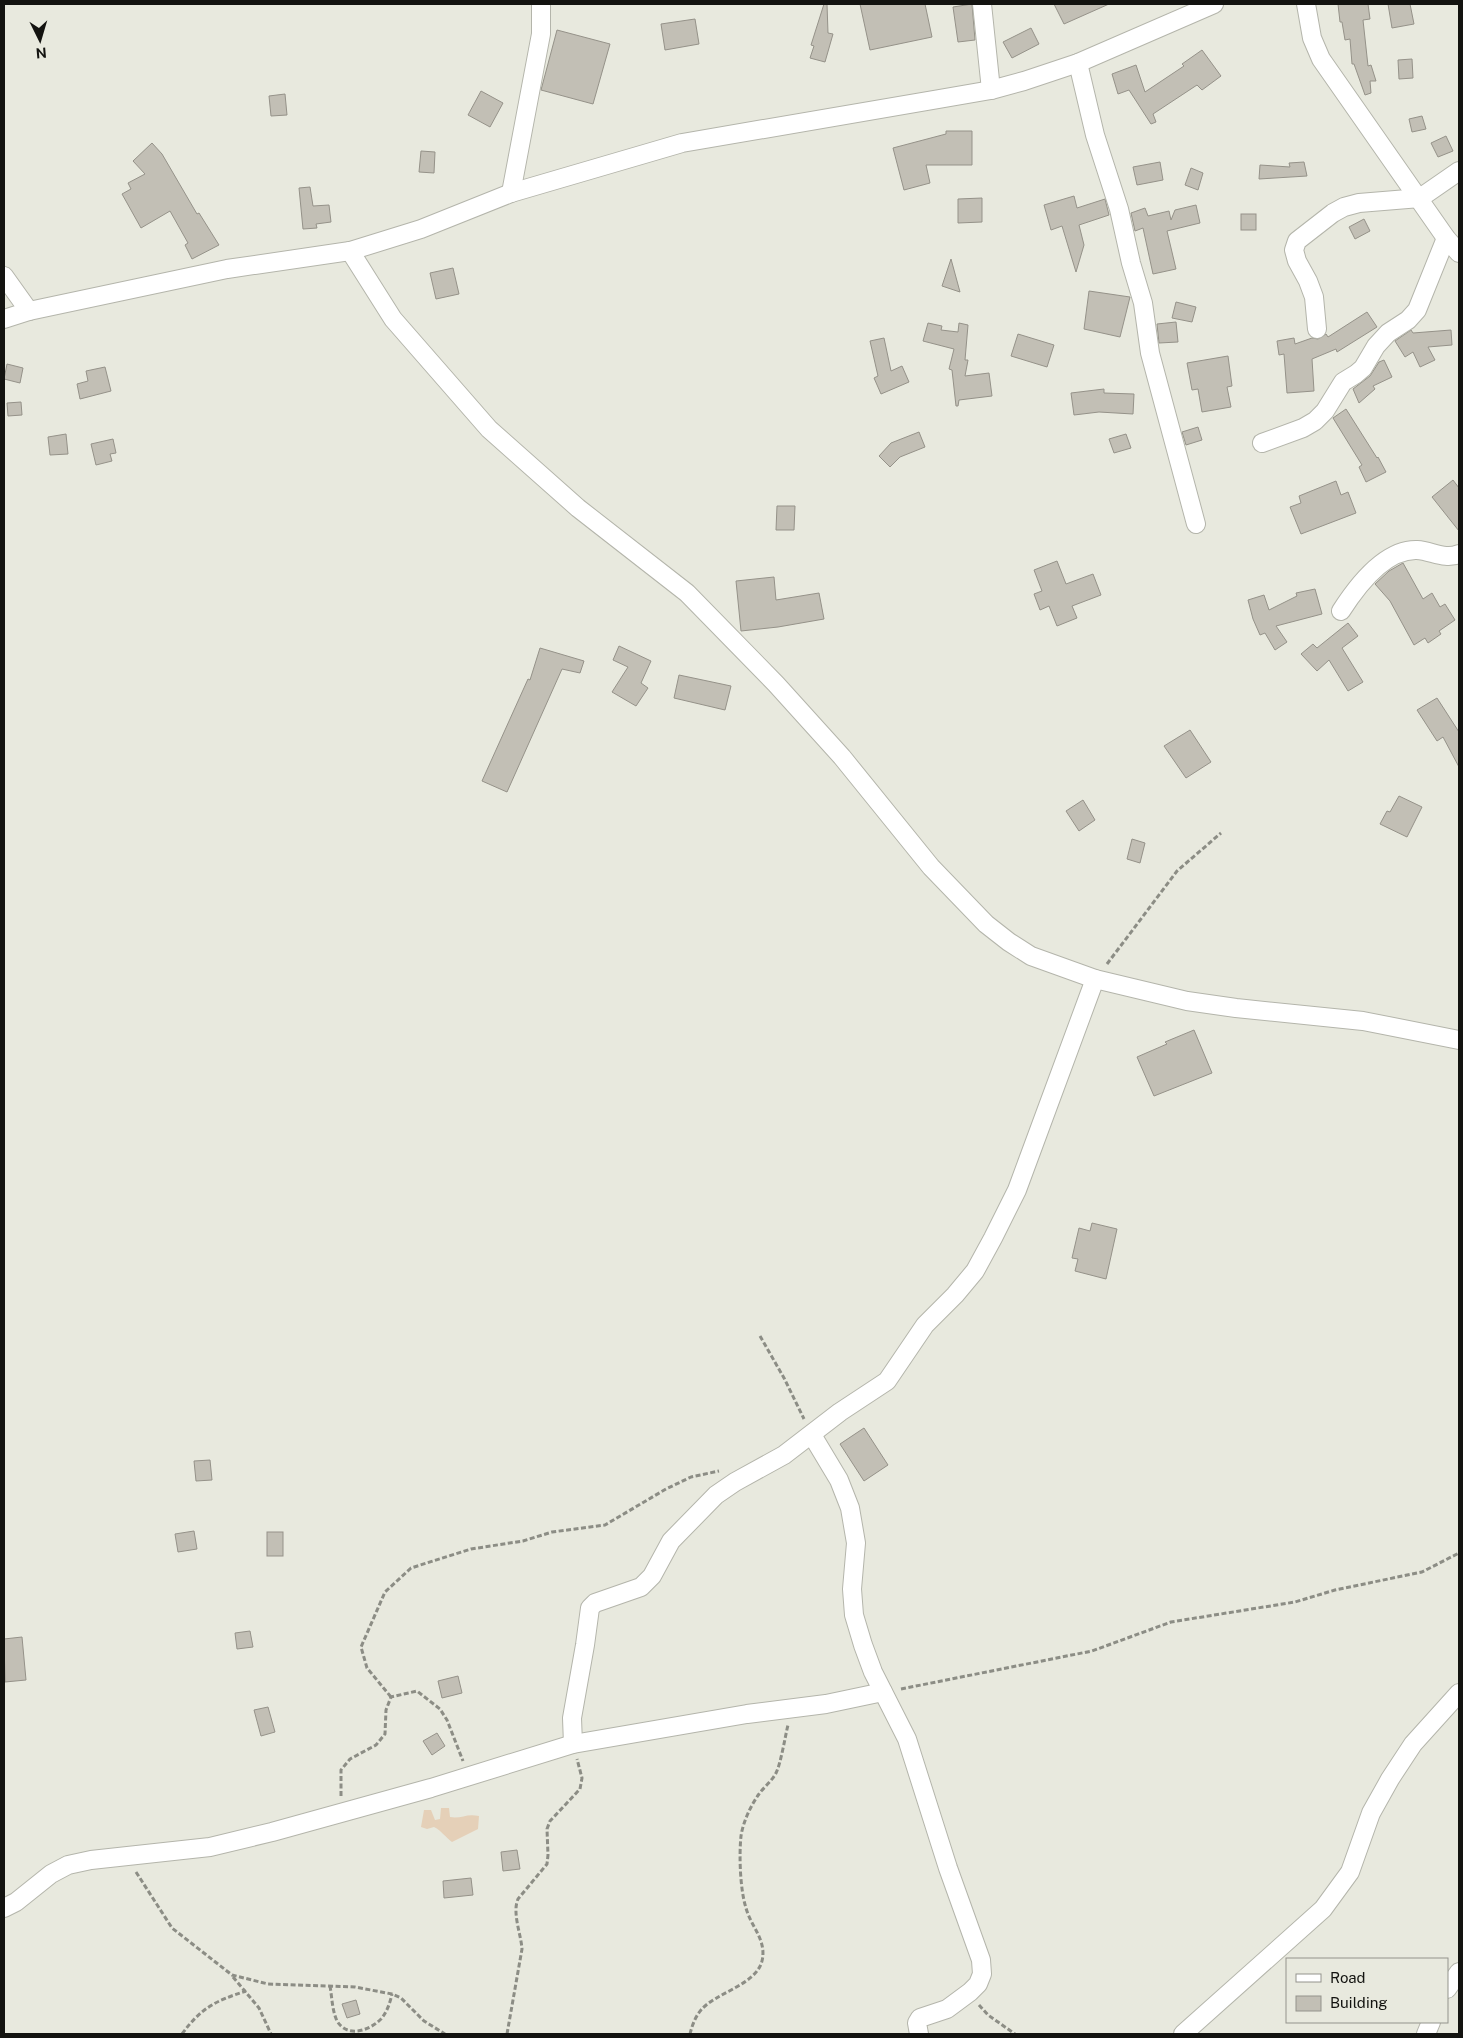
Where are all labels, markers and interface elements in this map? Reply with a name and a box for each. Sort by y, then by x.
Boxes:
north arrow [15,15,65,65]
text: N [35,45,47,61]
legend [1286,1958,1448,2023]
text: Road [1330,1969,1366,1986]
text: Building [1330,1994,1388,2011]

